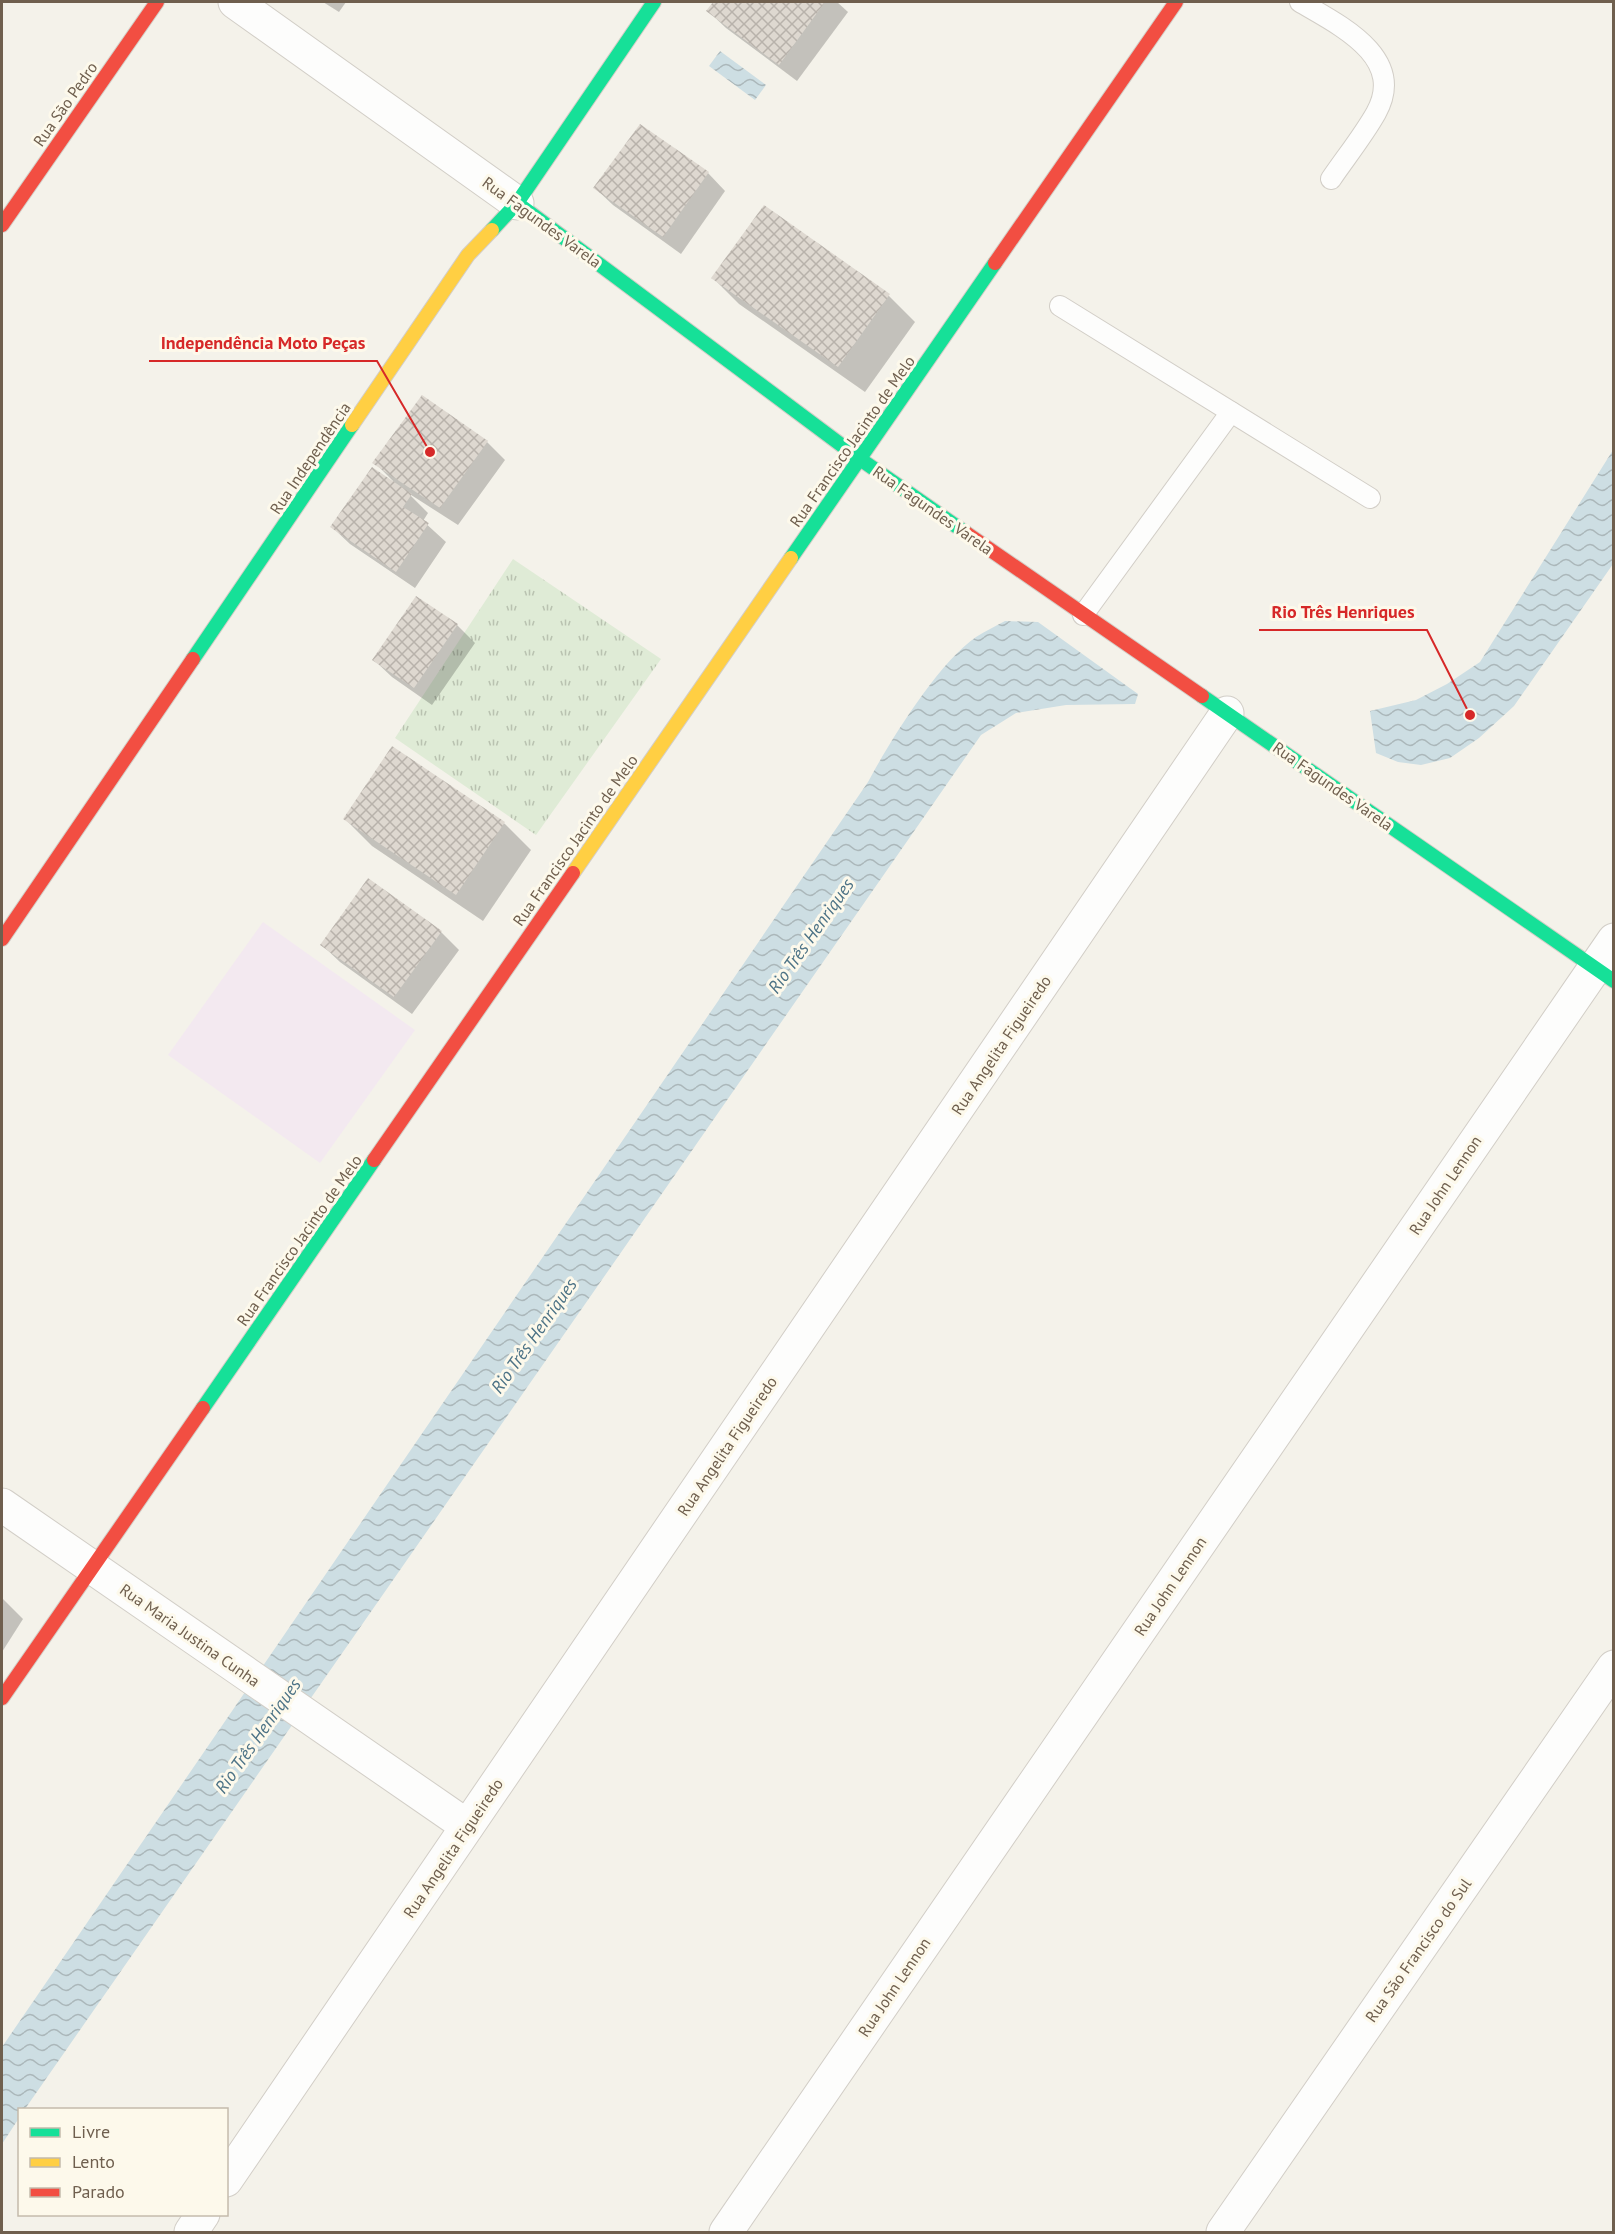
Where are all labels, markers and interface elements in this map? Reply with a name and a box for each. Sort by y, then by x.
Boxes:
street label: Rua São Pedro [29,58,101,150]
street label: Rua Fagundes Varela [479,172,605,272]
callout: Independência Moto Peças [149,325,377,361]
text: Independência Moto Peças [161,331,366,354]
street label: Rua Francisco Jacinto de Melo [785,351,919,531]
street label: Rua Independência [265,398,355,518]
street label: Rua Fagundes Varela [869,461,997,559]
callout: Rio Três Henriques [1259,594,1427,630]
text: Rio Três Henriques [1271,600,1415,623]
street label: Rua Fagundes Varela [1269,737,1397,835]
street label: Rua Francisco Jacinto de Melo [508,750,642,930]
water label: Rio Três Henriques [762,873,859,998]
street label: Rua Angelita Figueiredo [947,971,1055,1119]
street label: Rua John Lennon [1404,1132,1486,1238]
street label: Rua Francisco Jacinto de Melo [232,1150,366,1330]
water label: Rio Três Henriques [485,1273,582,1398]
street label: Rua Angelita Figueiredo [673,1372,781,1520]
street label: Rua John Lennon [1129,1533,1211,1639]
street label: Rua Maria Justina Cunha [116,1579,264,1691]
water label: Rio Três Henriques [209,1673,306,1798]
street label: Rua Angelita Figueiredo [399,1774,507,1922]
street label: Rua São Francisco do Sul [1361,1874,1475,2026]
street label: Rua John Lennon [853,1934,935,2040]
legend [18,2108,228,2216]
text: Livre [72,2120,110,2143]
text: Lento [72,2150,115,2173]
text: Parado [72,2180,125,2203]

